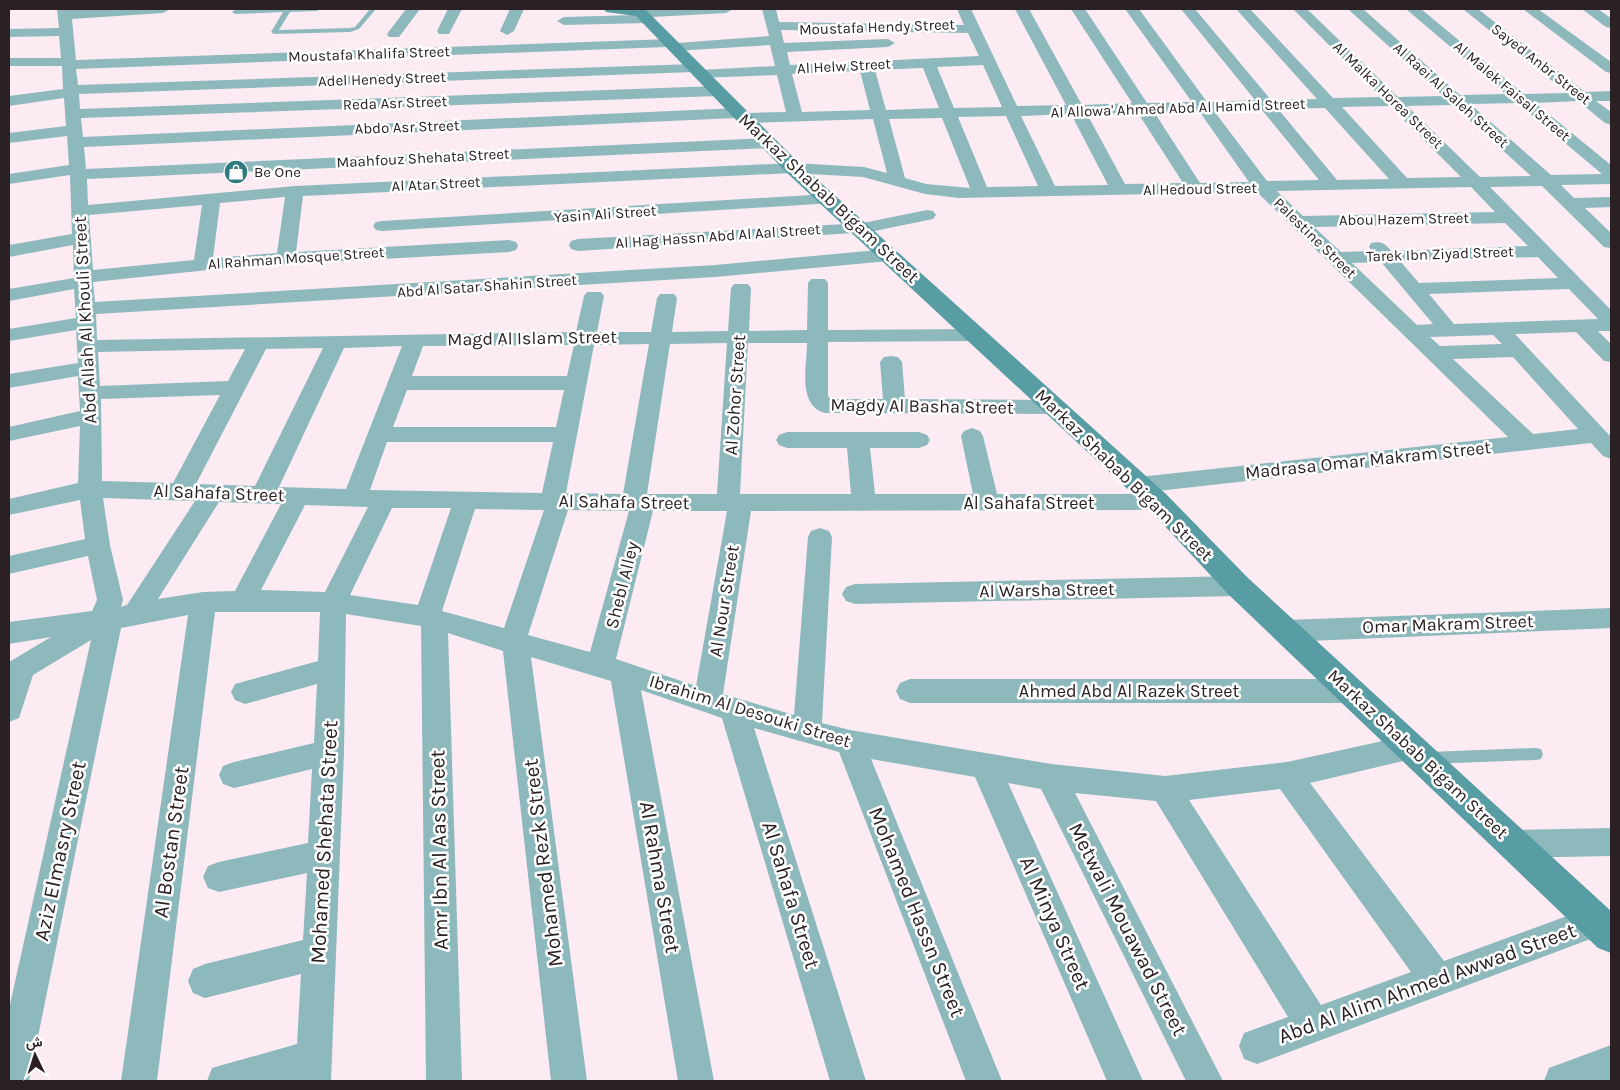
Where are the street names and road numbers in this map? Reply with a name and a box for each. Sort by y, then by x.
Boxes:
street label: Moustafa Hendy Street [799,15,956,39]
street label: Sayed Anbr Street [1488,20,1595,109]
street label: Al Malek Faisal Street [1450,37,1574,145]
street label: Al Malka Horea Street [1329,38,1447,152]
street label: Al Raei Al Saleh Street [1390,38,1513,152]
street label: Moustafa Khalifa Street [288,42,451,66]
street label: Al Helw Street [797,55,892,77]
street label: Adel Henedy Street [318,68,447,90]
street label: Reda Asr Street [343,92,448,114]
street label: Al Allowa' Ahmed Abd Al Hamid Street [1050,95,1306,121]
street label: Markaz Shabab Bigam Street [734,109,924,288]
street label: Abdo Asr Street [354,116,460,138]
street label: Maahfouz Shehata Street [336,144,510,172]
street label: Al Atar Street [391,173,481,195]
street label: Al Hedoud Street [1143,179,1257,199]
street label: Palestine Street [1270,194,1360,282]
street label: Yasin Ali Street [553,201,657,227]
street label: Abou Hazem Street [1339,209,1470,229]
street label: Abd Allah Al Khouli Street [69,215,101,424]
street label: Al Hag Hassn Abd Al Aal Street [615,220,821,252]
street label: Tarek Ibn Ziyad Street [1366,242,1514,266]
street label: Al Rahman Mosque Street [207,243,385,273]
street label: Abd Al Satar Shahin Street [396,271,578,301]
street label: Magd Al Islam Street [447,326,617,350]
street label: Al Zohor Street [720,334,750,456]
street label: Markaz Shabab Bigam Street [1030,384,1218,566]
street label: Magdy Al Basha Street [830,393,1014,419]
street label: Madrasa Omar Makram Street [1244,436,1492,484]
street label: Al Sahafa Street [153,480,285,506]
street label: Al Sahafa Street [558,490,690,514]
street label: Al Sahafa Street [964,492,1095,514]
street label: Shebl Alley [601,539,644,631]
street label: Al Nour Street [704,543,744,658]
street label: Al Warsha Street [979,578,1115,602]
street label: Omar Makram Street [1362,610,1534,638]
street label: Markaz Shabab Bigam Street [1323,665,1513,844]
street label: Ibrahim Al Desouki Street [647,670,854,752]
street label: Ahmed Abd Al Razek Street [1019,680,1239,702]
street label: Mohamed Shehata Street [306,720,342,964]
street label: Amr Ibn Al Aas Street [425,749,453,950]
street label: Mohamed Rezk Street [518,758,568,968]
street label: Aziz Elmasry Street [29,759,91,943]
street label: Al Bostan Street [148,764,194,920]
street label: Al Rahma Street [635,799,685,955]
street label: Mohamed Hassn Street [864,804,970,1021]
street label: Al Sahafa Street [757,818,825,972]
street label: Metwali Mouawad Street [1064,819,1192,1040]
street label: Al Minya Street [1015,853,1095,994]
street label: Abd Al Alim Ahmed Awwad Street [1275,918,1579,1048]

